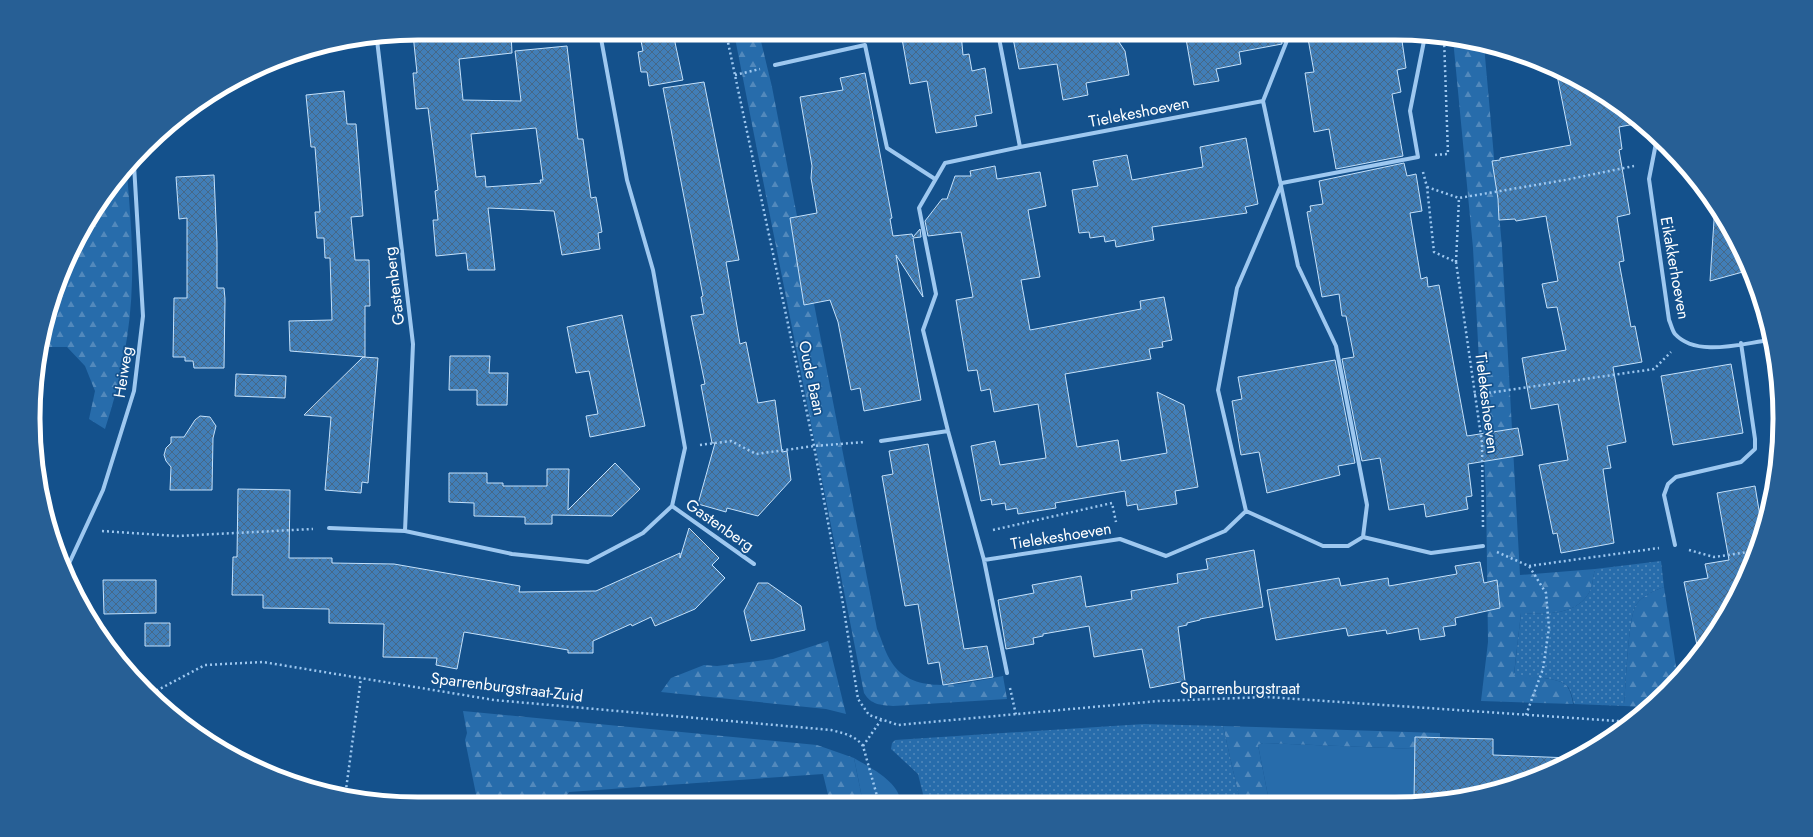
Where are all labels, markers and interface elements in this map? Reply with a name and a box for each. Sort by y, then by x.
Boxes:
street label: Tielekeshoeven [1087,91,1191,133]
street label: Eikakkerhoeven [1655,215,1695,321]
street label: Gastenberg [378,246,410,326]
street label: Oude Baan [793,338,831,418]
street label: Heiweg [108,345,138,399]
street label: Tielekeshoeven [1469,351,1505,455]
street label: Gastenberg [681,493,759,557]
street label: Tielekeshoeven [1009,517,1113,555]
street label: Sparrenburgstraat-Zuid [430,666,584,708]
street label: Sparrenburgstraat [1180,677,1300,700]

